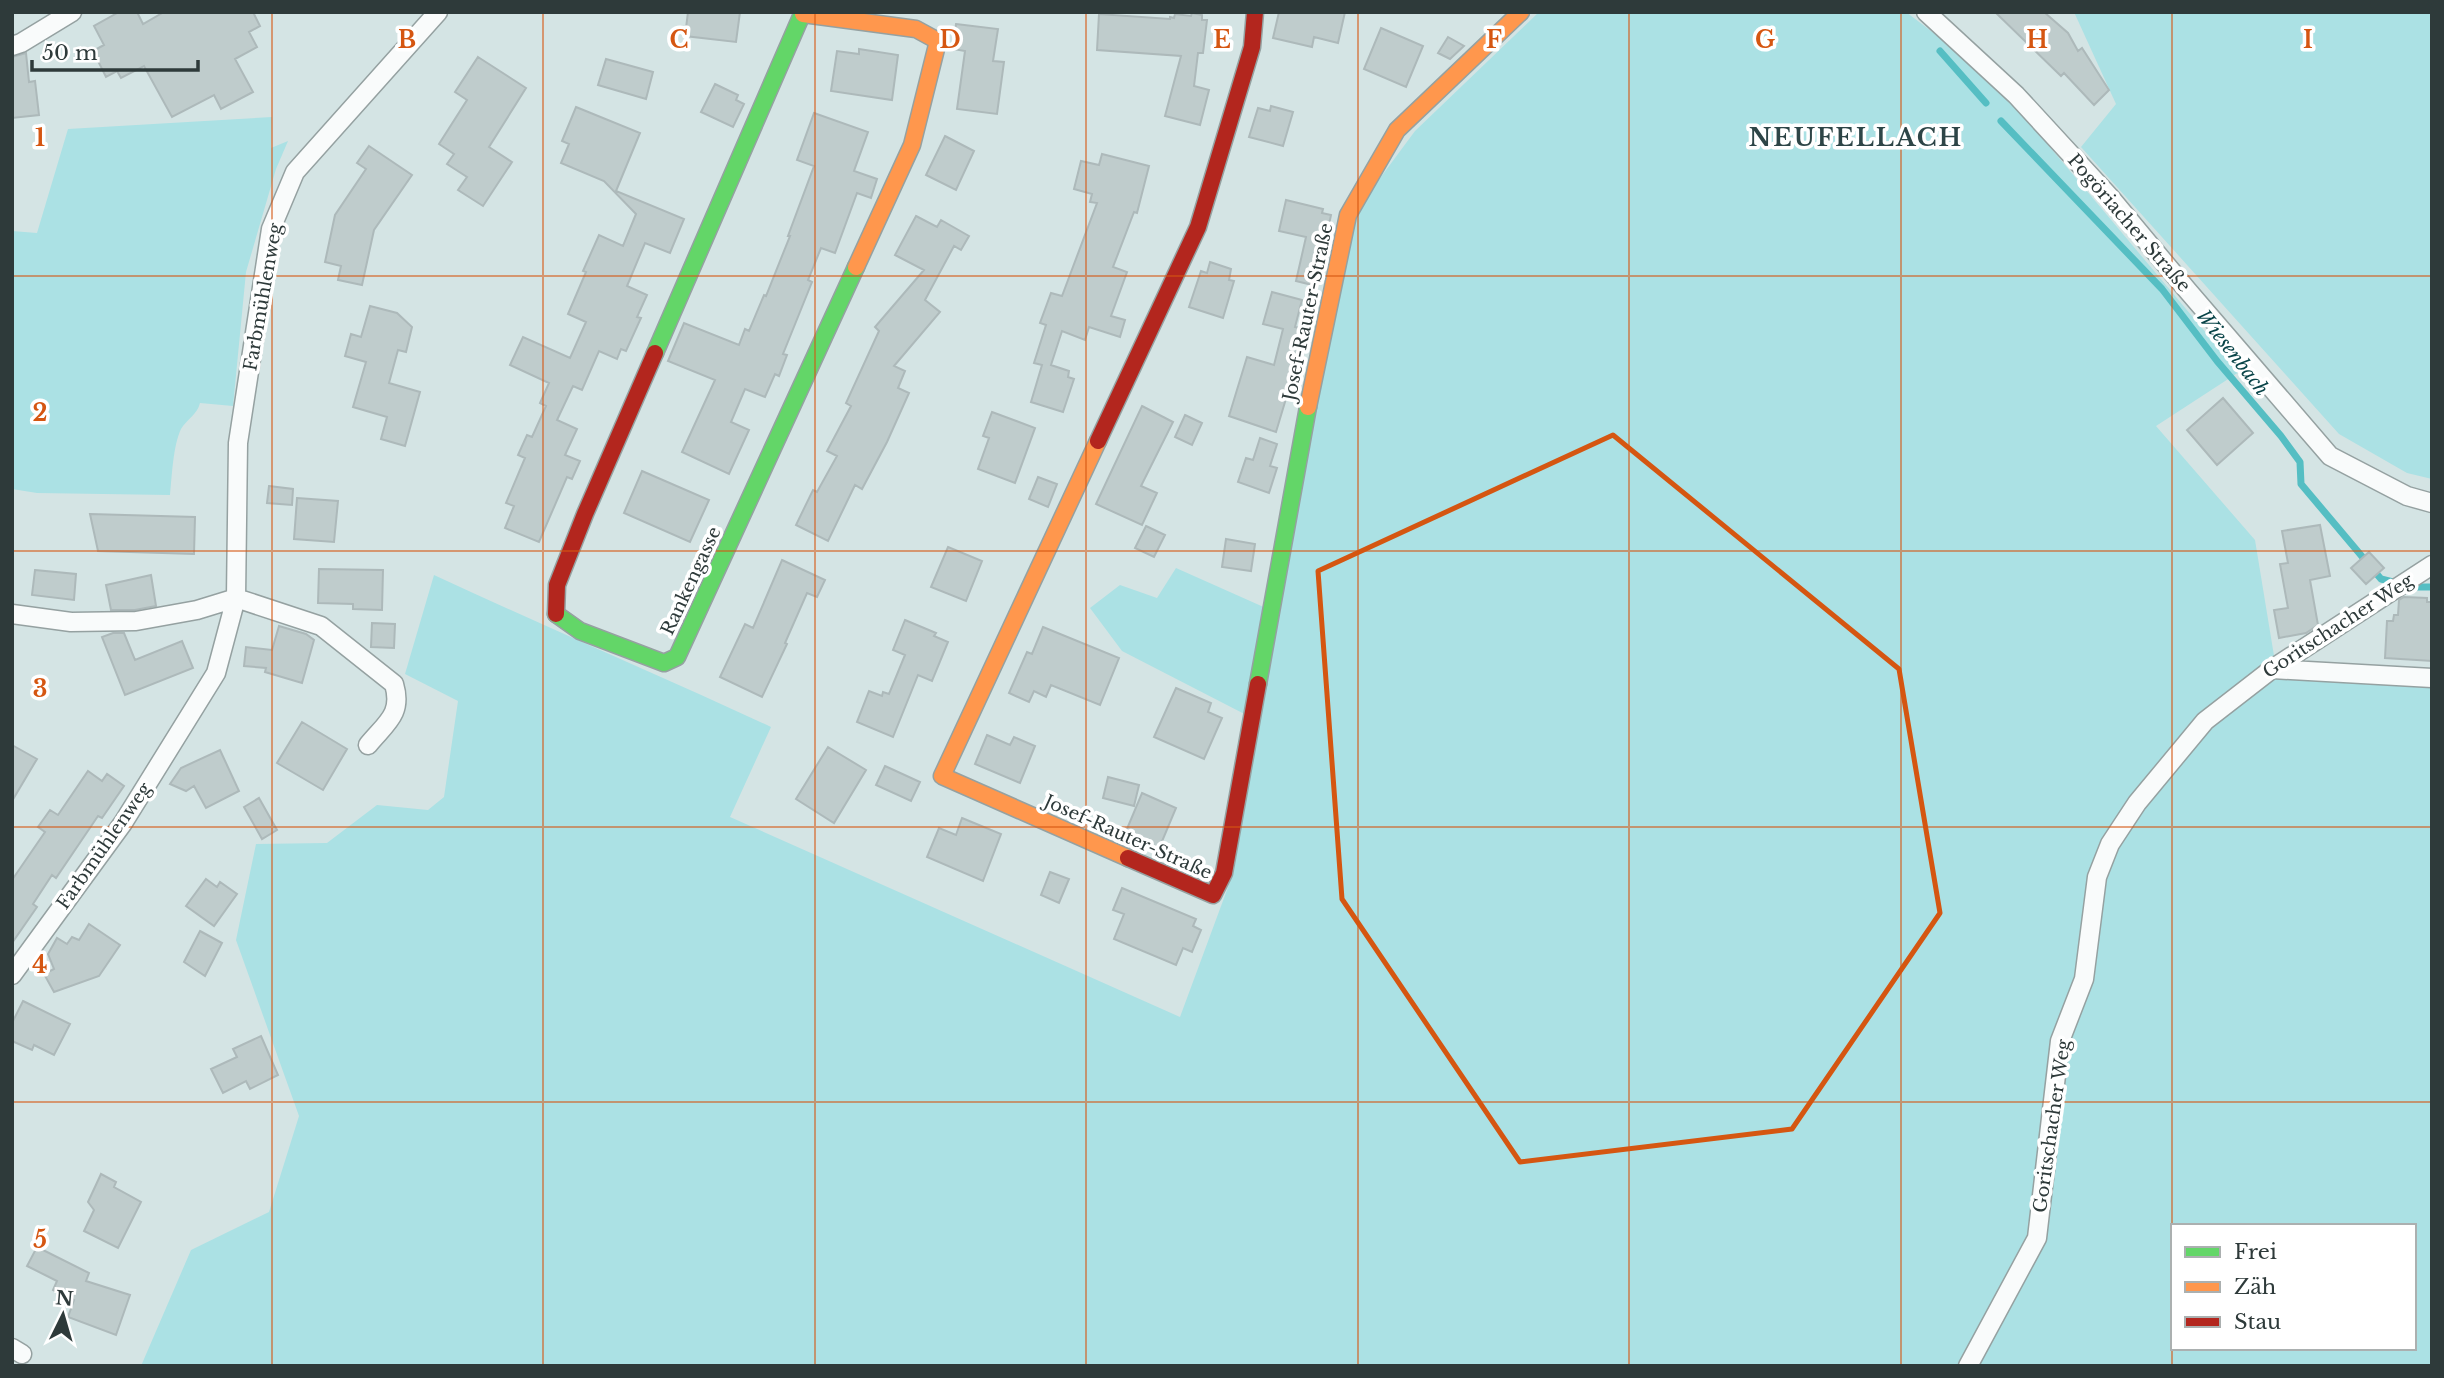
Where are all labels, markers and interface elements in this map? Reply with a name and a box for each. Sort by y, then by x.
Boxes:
text: B [398,26,416,54]
text: C [670,26,688,54]
text: D [939,26,961,54]
text: E [1213,26,1231,54]
text: F [1486,26,1502,54]
text: G [1755,26,1775,54]
text: H [2026,26,2048,54]
text: I [2303,26,2313,54]
scale bar [32,28,198,72]
text: 50 m [42,40,98,66]
district label: NEUFELLACH [1749,123,1963,152]
text: 1 [35,124,45,152]
street label: Pogöriacher Straße [2063,149,2195,297]
street label: Farbmühlenweg [239,221,287,373]
street label: Josef-Rauter-Straße [1278,221,1338,405]
water label: Wiesenbach [2192,305,2274,400]
text: 2 [33,399,47,427]
street label: Rankengasse [656,523,726,639]
street label: Goritschacher Weg [2259,569,2418,683]
text: 3 [33,675,47,703]
street label: Farbmühlenweg [52,778,156,914]
street label: Josef-Rauter-Straße [1039,789,1215,884]
text: 4 [32,951,48,979]
street label: Goritschacher Weg [2029,1038,2075,1214]
legend [2171,1224,2416,1350]
text: 5 [33,1226,47,1254]
text: Frei [2234,1239,2277,1265]
text: Zäh [2234,1274,2276,1300]
north arrow [28,1280,98,1350]
text: N [55,1286,74,1311]
text: Stau [2234,1309,2281,1335]

